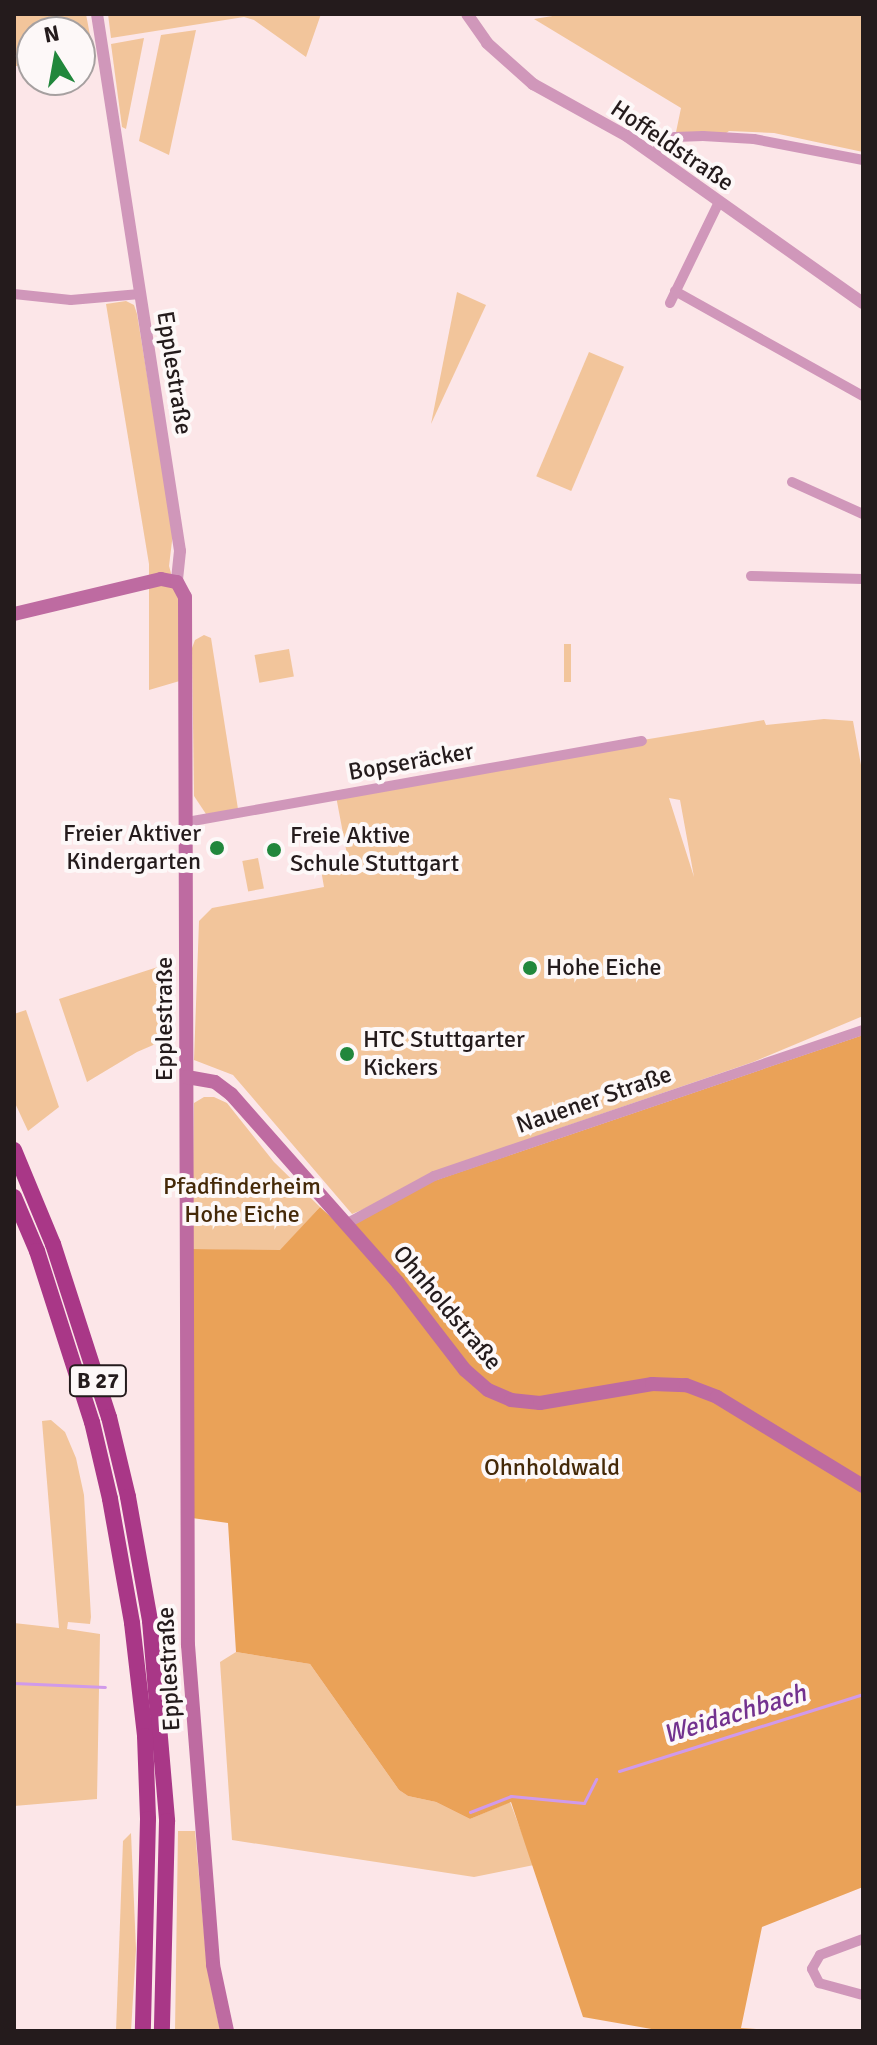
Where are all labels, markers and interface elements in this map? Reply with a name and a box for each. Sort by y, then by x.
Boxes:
north arrow [16,16,96,96]
text: N [42,19,62,49]
street label: Hoffeldstraße [605,94,739,198]
street label: Epplestraße [150,309,198,437]
street label: Bopseräcker [346,737,476,787]
place label: Freier Aktiver Kindergarten [63,820,201,876]
place label: Freie Aktive Schule Stuttgart [290,822,459,878]
marker: Freier Aktiver Kindergarten [208,839,226,857]
marker: Freie Aktive Schule Stuttgart [265,841,283,859]
place label: Hohe Eiche [546,954,662,982]
street label: Epplestraße [151,957,179,1081]
marker: Hohe Eiche [521,959,539,977]
place label: HTC Stuttgarter Kickers [363,1026,525,1082]
marker: HTC Stuttgarter Kickers [338,1045,356,1063]
street label: Nauener Straße [513,1060,675,1140]
park label: Pfadfinderheim Hohe Eiche [163,1173,321,1229]
street label: Ohnholdstraße [387,1240,507,1376]
road number: B 27 [68,1363,128,1399]
park label: Ohnholdwald [484,1454,620,1482]
street label: Epplestraße [151,1606,187,1732]
water label: Weidachbach [660,1679,810,1751]

